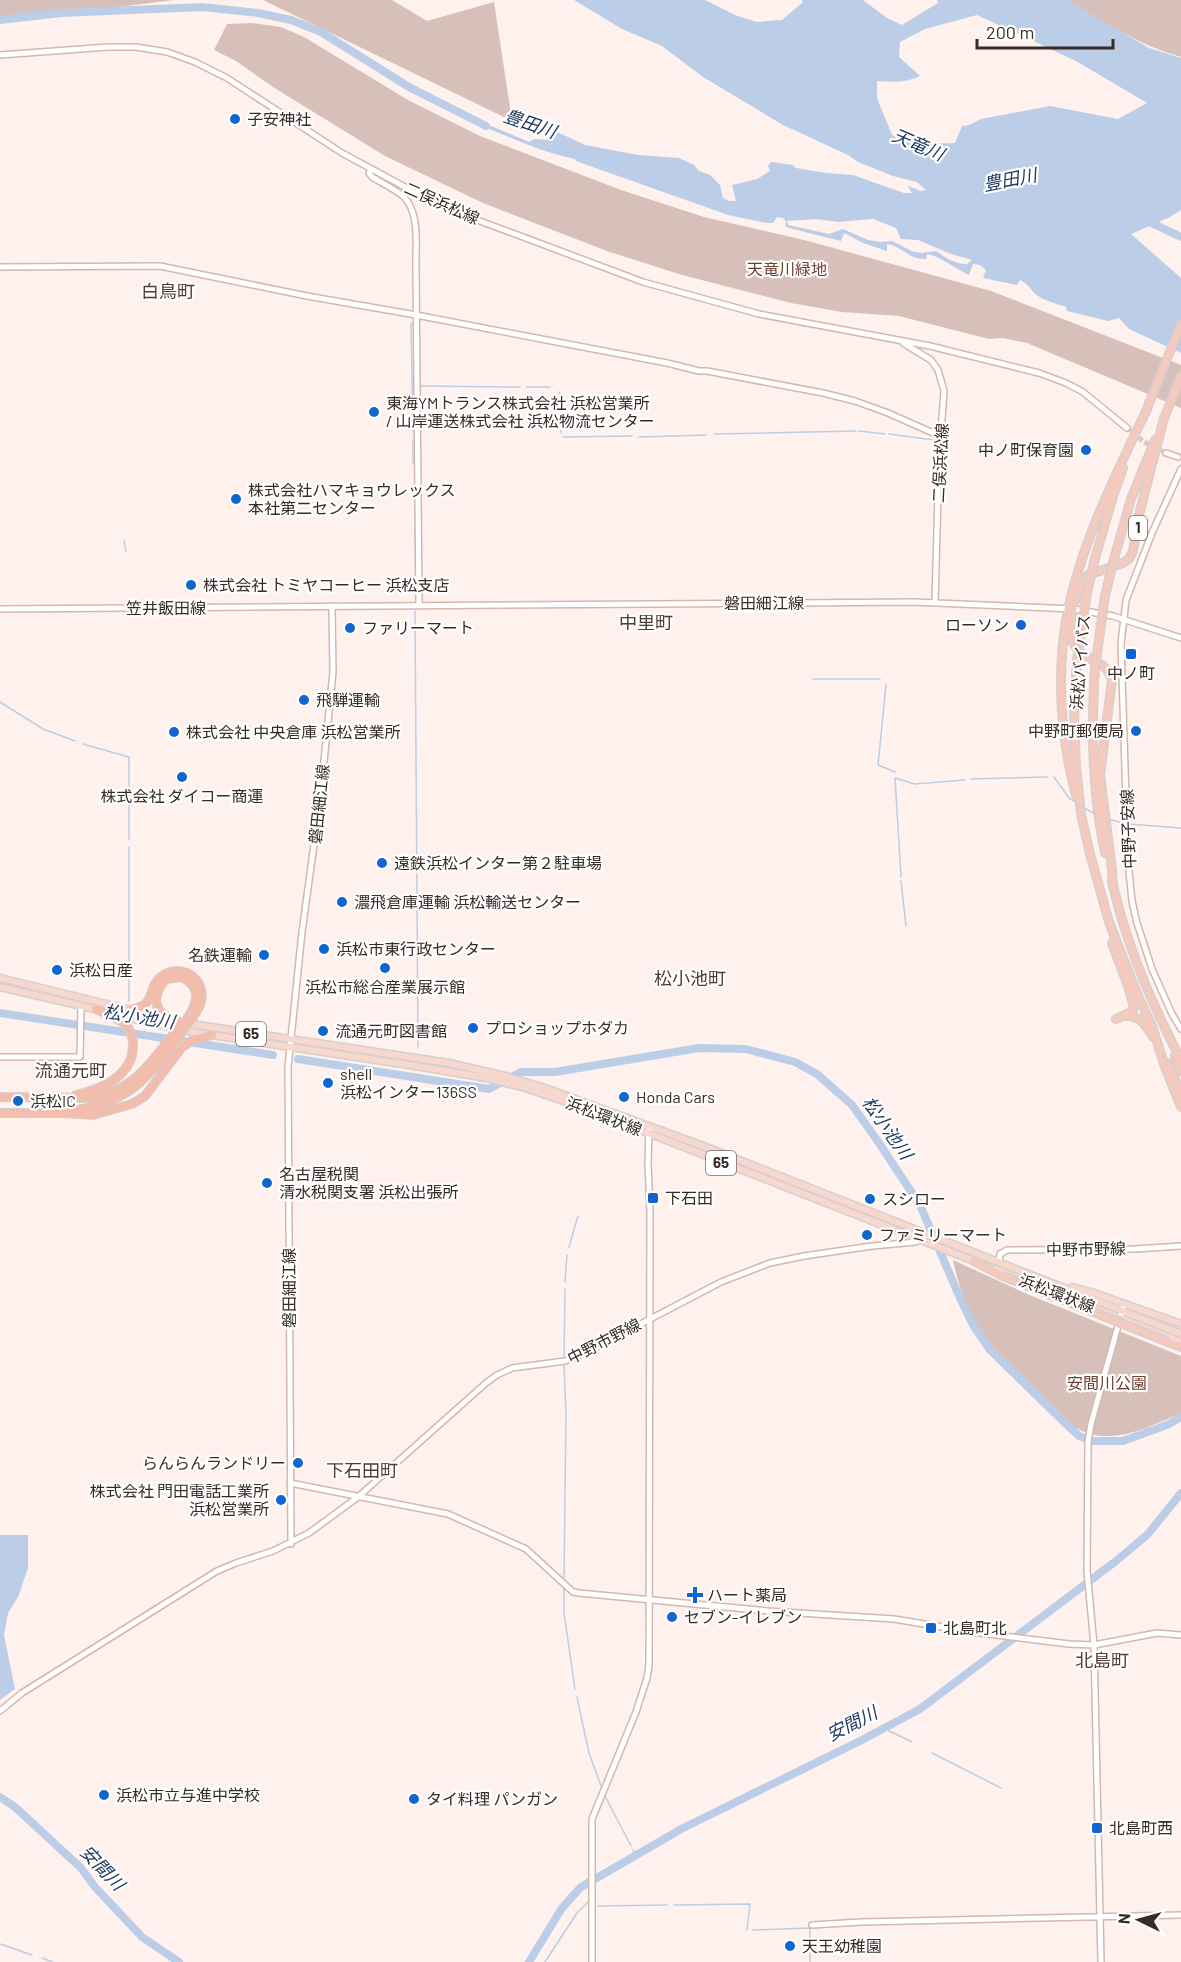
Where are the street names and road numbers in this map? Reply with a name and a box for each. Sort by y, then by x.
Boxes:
street label: 二俣浜松線 [402,178,483,227]
street label: 二俣浜松線 [928,423,951,503]
road number: 1 [1129,516,1147,540]
street label: 磐田細江線 [724,593,804,612]
street label: 笠井飯田線 [126,598,206,617]
street label: 浜松バイパス [1066,613,1093,710]
street label: 磐田細江線 [305,763,332,845]
street label: 中野子安線 [1117,789,1138,869]
road number: 65 [236,1022,266,1046]
street label: 浜松環状線 [563,1092,645,1139]
road number: 65 [706,1151,736,1175]
street label: 中野市野線 [1046,1238,1126,1259]
street label: 磐田細江線 [279,1248,298,1328]
street label: 浜松環状線 [1016,1269,1098,1316]
street label: 中野市野線 [564,1314,644,1367]

